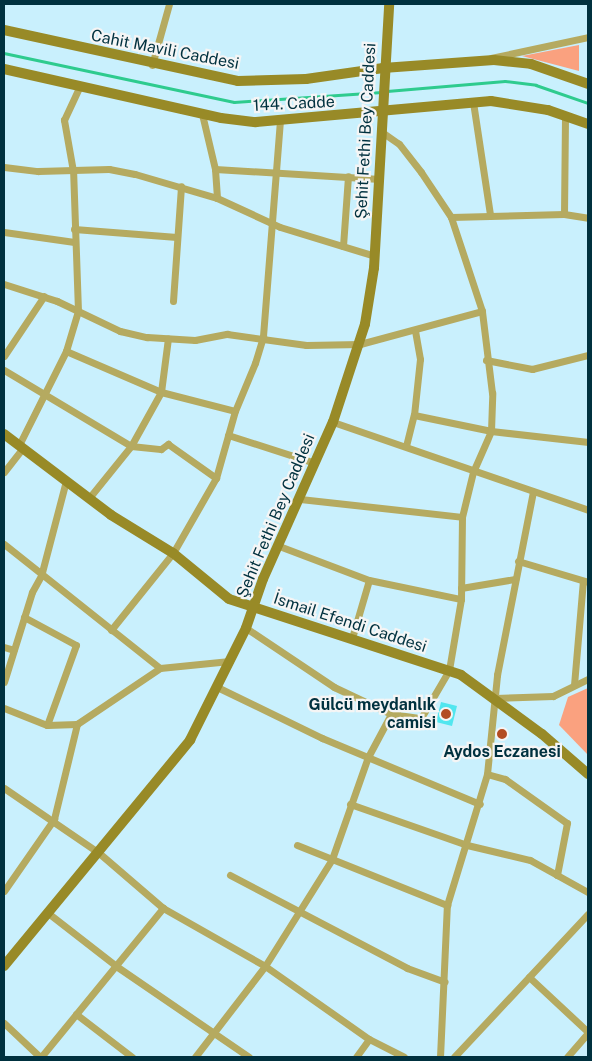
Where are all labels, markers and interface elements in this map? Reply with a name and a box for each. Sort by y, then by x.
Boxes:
street label: Cahit Mavili Caddesi [89,26,241,74]
street label: Şehit Fethi Bey Caddesi [352,42,380,220]
street label: 144. Cadde [253,92,335,116]
street label: Şehit Fethi Bey Caddesi [233,431,319,601]
street label: İsmail Efendi Caddesi [271,589,429,657]
place label: Gülcü meydanlık camisi [309,695,436,733]
marker: Gülcü meydanlık camisi [440,708,452,720]
marker: Aydos Eczanesi [496,728,508,740]
place label: Aydos Eczanesi [443,742,561,762]

